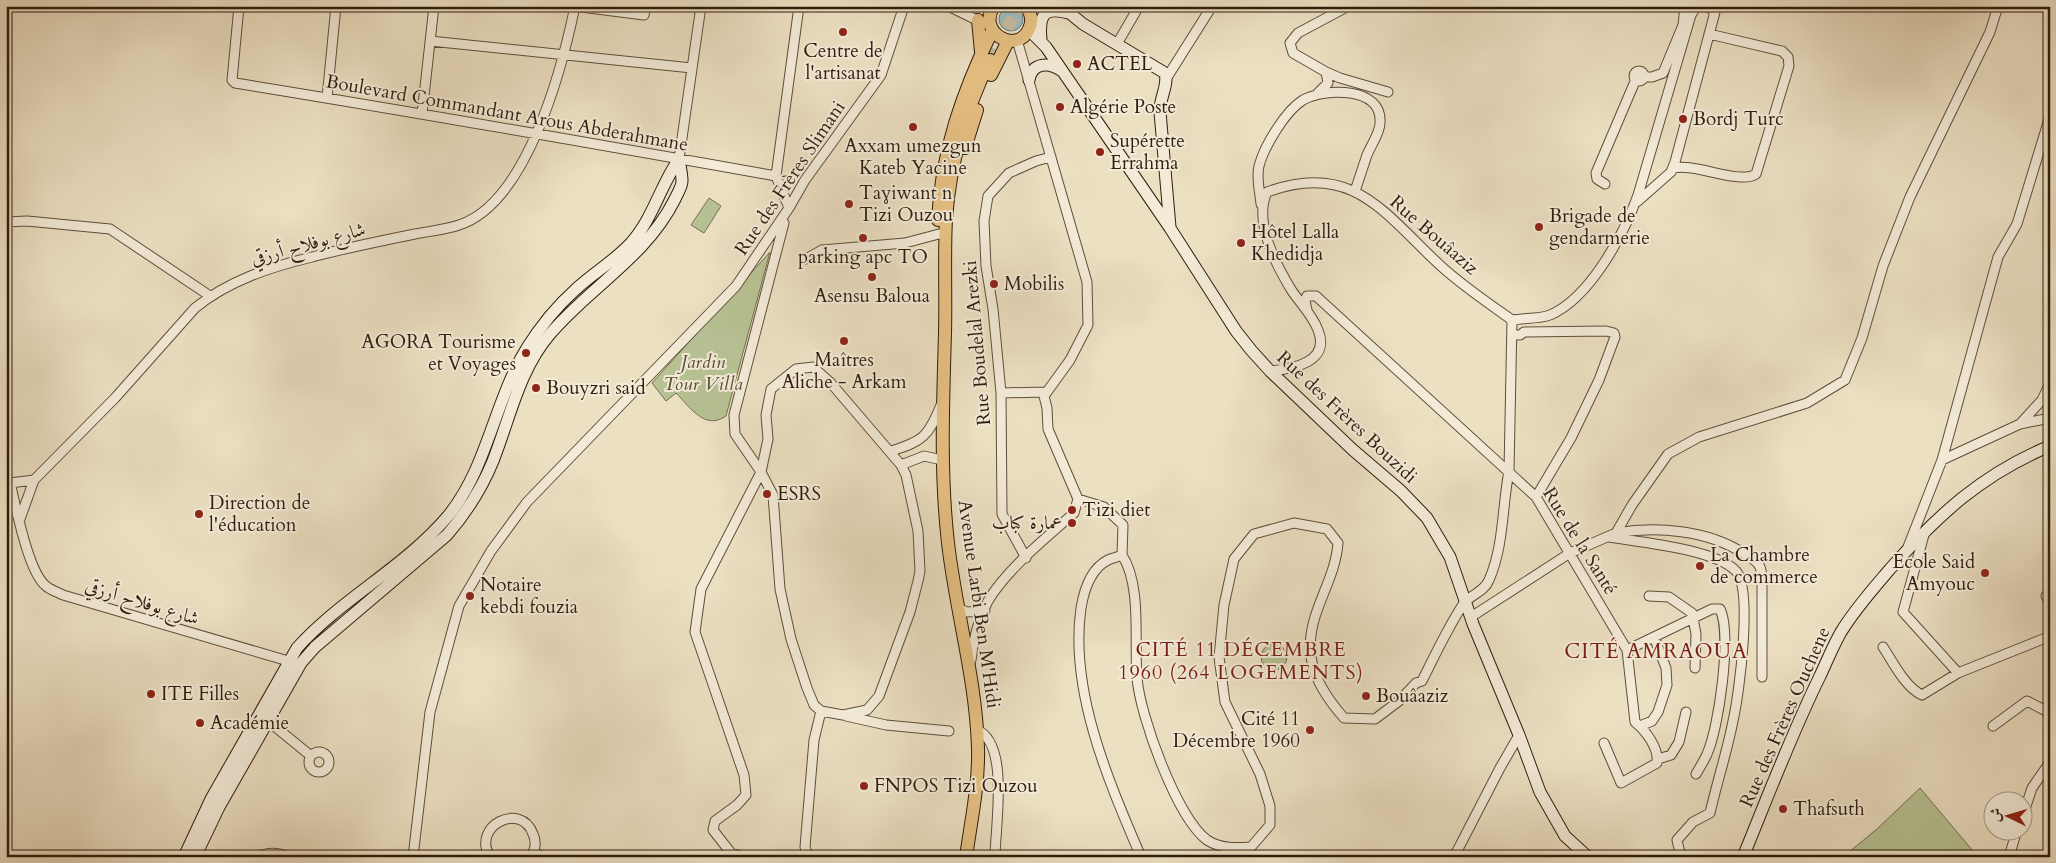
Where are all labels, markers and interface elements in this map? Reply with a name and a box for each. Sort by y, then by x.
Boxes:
marker: Centre de l'artisanat [837,26,849,38]
place label: Centre de l'artisanat [803,38,883,86]
place label: ACTEL [1087,51,1153,77]
marker: ACTEL [1071,58,1083,70]
street label: Boulevard Commandant Arous Abderahmane [324,68,690,158]
place label: Algérie Poste [1070,94,1176,120]
street label: Rue des Frères Slimani [729,96,851,260]
marker: Algérie Poste [1054,101,1066,113]
place label: Bordj Turc [1693,106,1784,132]
marker: Bordj Turc [1677,113,1689,125]
marker: Axxam umezgun Kateb Yacine [907,121,919,133]
place label: Supérette Errahma [1110,128,1185,176]
place label: Axxam umezgun Kateb Yacine [844,133,982,181]
marker: Supérette Errahma [1094,146,1106,158]
place label: Taɣiwant n Tizi Ouzou [859,180,953,228]
street label: Rue Bouâaziz [1384,189,1484,281]
marker: Taɣiwant n Tizi Ouzou [843,198,855,210]
place label: Brigade de gendarmerie [1549,203,1650,251]
street label: شارع بوفلاح أرزقي [248,216,369,276]
place label: Hôtel Lalla Khedidja [1251,219,1339,267]
marker: Brigade de gendarmerie [1533,221,1545,233]
marker: parking apc TO [857,232,869,244]
marker: Hôtel Lalla Khedidja [1235,237,1247,249]
place label: parking apc TO [798,244,928,270]
street label: Rue Boudelal Arezki [957,259,997,427]
marker: Asensu Baloua [866,271,878,283]
place label: Mobilis [1004,271,1064,297]
marker: Mobilis [988,278,1000,290]
place label: Asensu Baloua [814,283,930,309]
place label: AGORA Tourisme et Voyages [361,329,516,377]
marker: Maîtres Aliche - Arkam [838,335,850,347]
street label: Rue des Frères Bouzidi [1271,345,1423,489]
marker: AGORA Tourisme et Voyages [520,347,532,359]
place label: Maîtres Aliche - Arkam [782,347,907,395]
park label: Jardin Tour Villa [663,349,743,397]
place label: Bouyzri said [546,375,646,401]
marker: Bouyzri said [530,382,542,394]
place label: ESRS [777,481,821,507]
street label: Rue de la Santé [1537,482,1623,600]
marker: ESRS [761,488,773,500]
place label: Direction de l'éducation [209,490,310,538]
place label: Tizi diet [1082,497,1150,523]
street label: Avenue Larbi Ben M'Hidi [951,498,1007,710]
marker: Tizi diet [1066,504,1078,516]
marker: Direction de l'éducation [193,508,205,520]
place label: عمارة كباب [992,510,1062,536]
marker: عمارة كباب [1066,517,1078,529]
place label: La Chambre de commerce [1710,542,1818,590]
place label: Ecole Said Amyouc [1893,549,1975,597]
marker: La Chambre de commerce [1694,560,1706,572]
marker: Ecole Said Amyouc [1979,567,1991,579]
street label: شارع بوفلاح أرزقي [81,572,202,635]
place label: Notaire kebdi fouzia [480,572,578,620]
marker: Notaire kebdi fouzia [464,590,476,602]
street label: Rue des Frères Ouchene [1733,623,1837,811]
district label: CITÉ 11 DÉCEMBRE 1960 (264 LOGEMENTS) [1118,636,1364,686]
district label: CITÉ AMRAOUA [1564,637,1748,666]
place label: ITE Filles [161,681,239,707]
place label: Bouâaziz [1376,683,1449,709]
marker: ITE Filles [145,688,157,700]
marker: Bouâaziz [1360,690,1372,702]
place label: Cité 11 Décembre 1960 [1173,706,1300,754]
place label: Académie [210,710,289,736]
marker: Académie [194,717,206,729]
marker: Cité 11 Décembre 1960 [1304,724,1316,736]
place label: FNPOS Tizi Ouzou [874,773,1038,799]
marker: FNPOS Tizi Ouzou [858,780,870,792]
north arrow [1984,790,2034,840]
place label: Thafsuth [1793,796,1865,822]
marker: Thafsuth [1777,803,1789,815]
text: ش [1985,807,2006,823]

